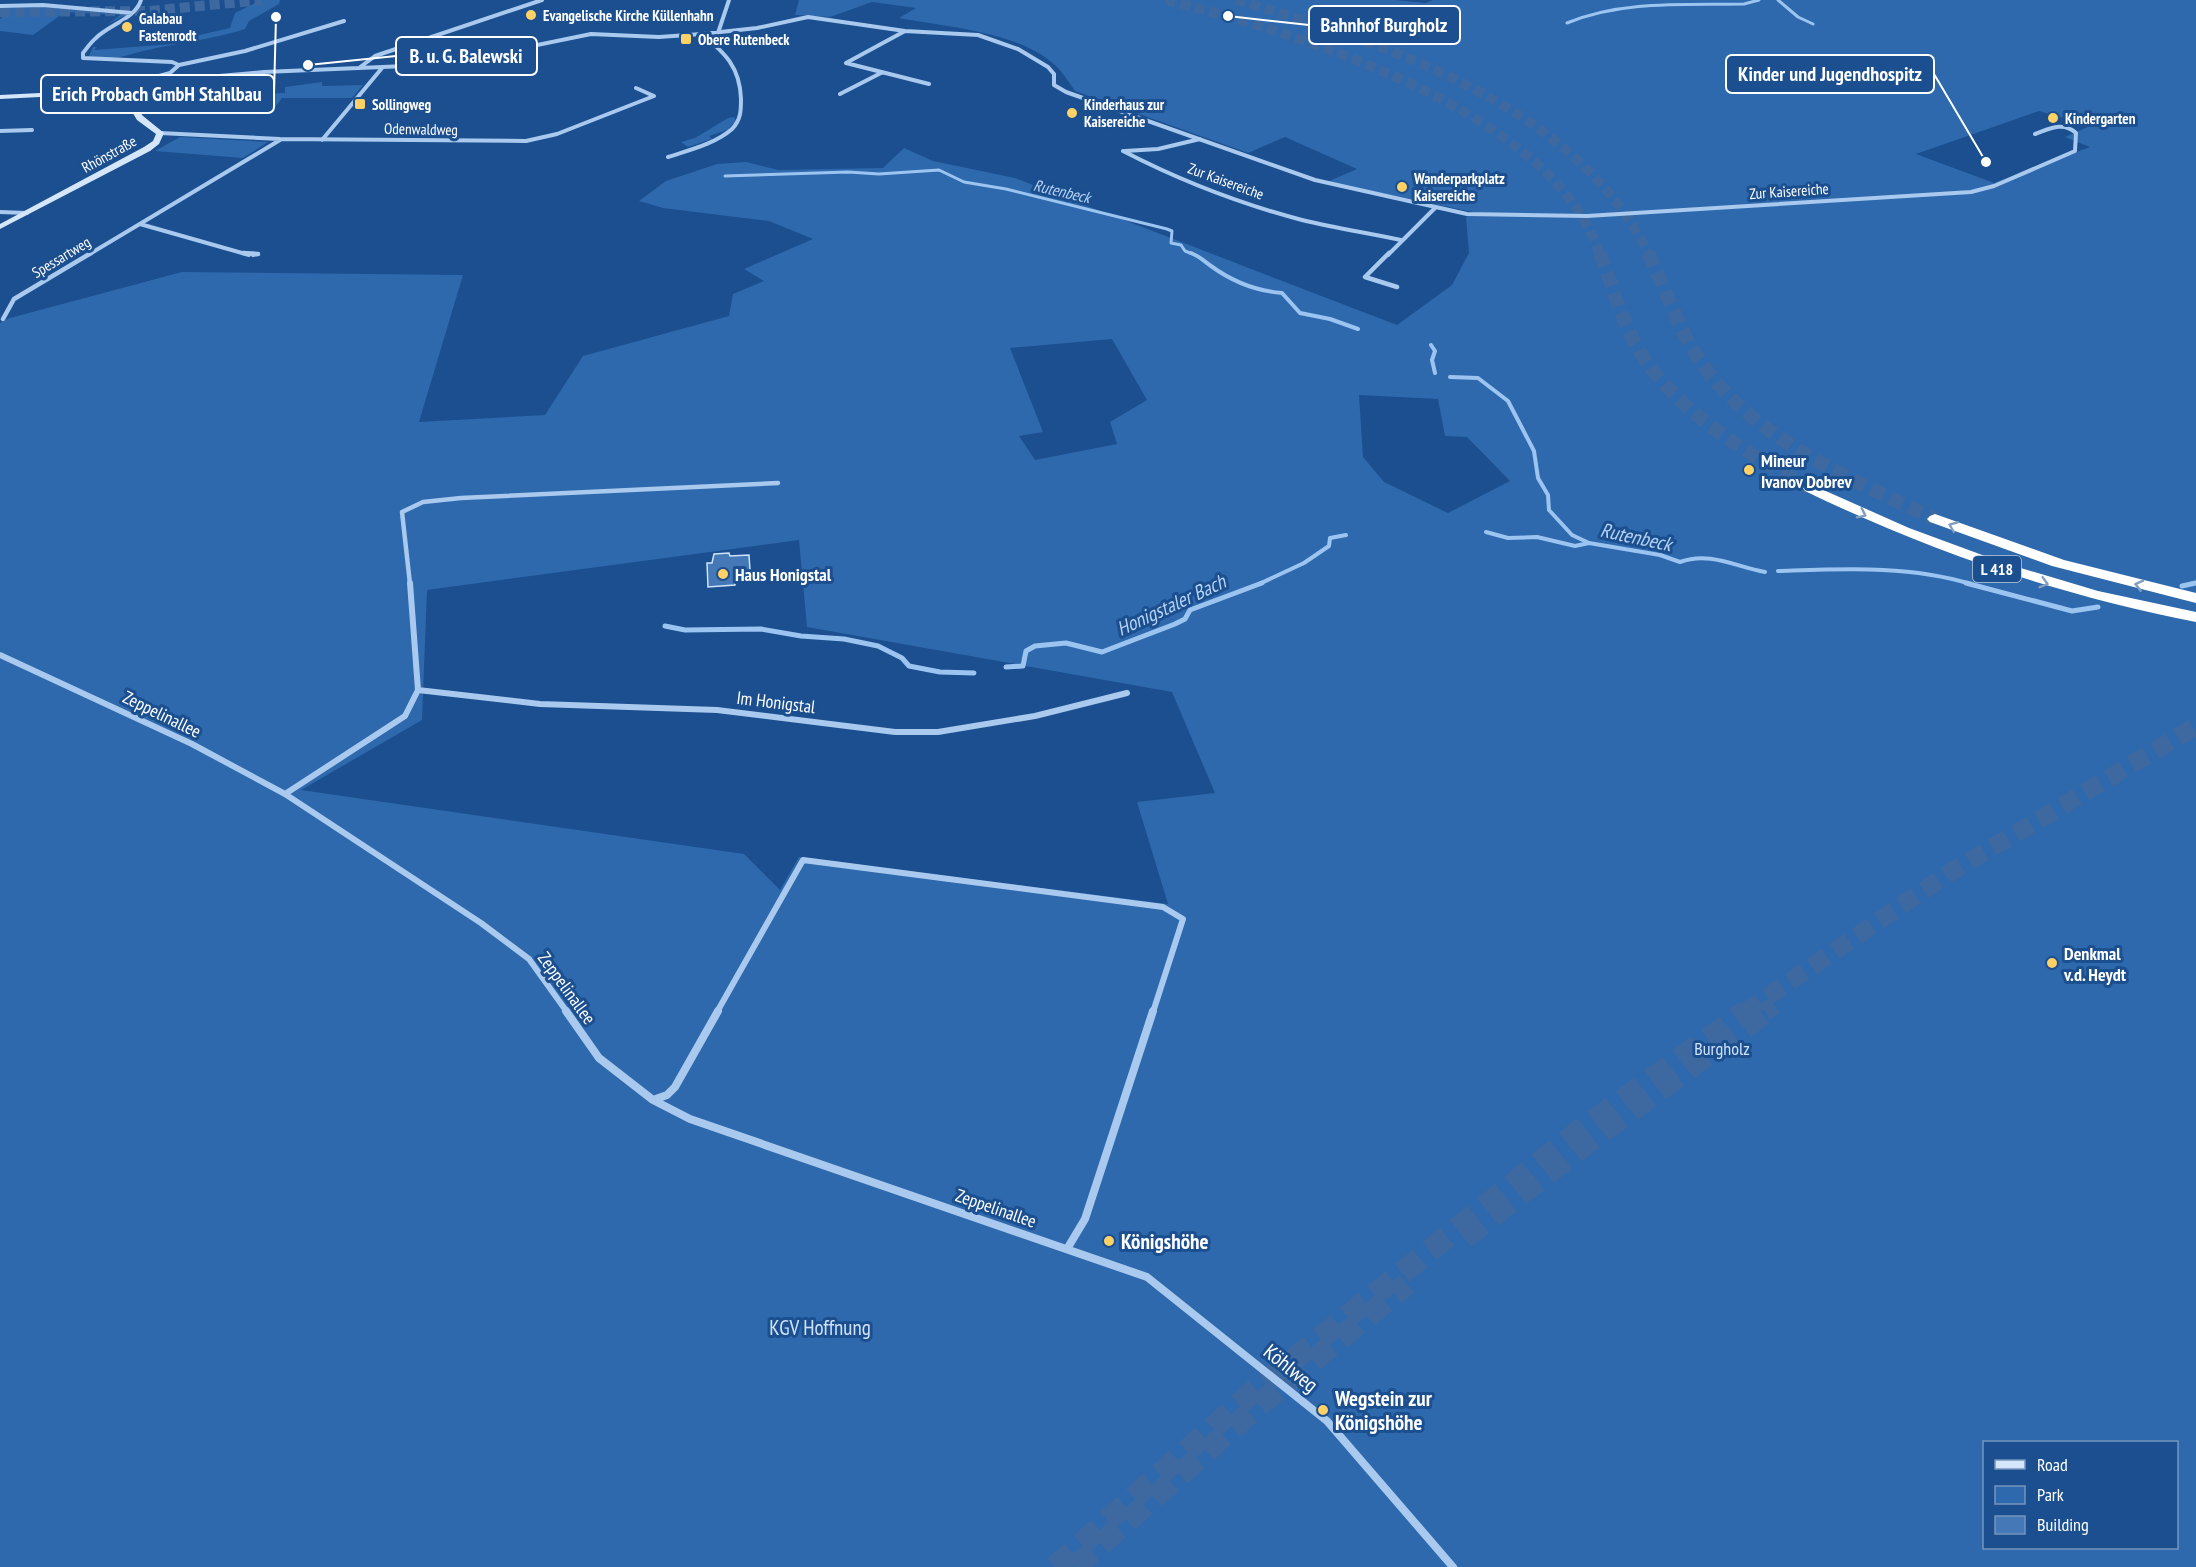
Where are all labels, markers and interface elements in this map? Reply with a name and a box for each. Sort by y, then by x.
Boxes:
place label: Evangelische Kirche Küllenhahn [543,6,714,25]
callout: Bahnhof Burgholz [1309,6,1460,44]
marker: Evangelische Kirche Küllenhahn [524,8,538,22]
place label: Galabau Fastenrodt [139,9,197,45]
text: Bahnhof Burgholz [1321,12,1448,38]
marker: Galabau Fastenrodt [120,20,134,34]
place label: Obere Rutenbeck [698,30,790,49]
marker: Obere Rutenbeck [679,32,693,46]
callout: B. u. G. Balewski [396,37,537,75]
text: B. u. G. Balewski [409,43,523,69]
callout: Kinder und Jugendhospitz [1726,55,1934,93]
text: Kinder und Jugendhospitz [1738,61,1922,87]
callout: Erich Probach GmbH Stahlbau [41,75,274,113]
text: Erich Probach GmbH Stahlbau [52,81,262,107]
place label: Sollingweg [372,95,432,114]
place label: Kinderhaus zur Kaisereiche [1084,95,1165,131]
marker: Sollingweg [353,97,367,111]
marker: Kinderhaus zur Kaisereiche [1065,106,1079,120]
place label: Kindergarten [2065,109,2136,128]
marker: Kindergarten [2046,111,2060,125]
street label: Odenwaldweg [384,119,458,139]
street label: Rhönstraße [78,131,140,177]
street label: Zur Kaisereiche [1185,158,1267,204]
place label: Wanderparkplatz Kaisereiche [1413,169,1505,205]
water label: Rutenbeck [1032,175,1094,208]
street label: Zur Kaisereiche [1749,179,1829,203]
marker: Wanderparkplatz Kaisereiche [1395,180,1409,194]
street label: Spessartweg [28,232,94,282]
place label: Mineur Ivanov Dobrev [1761,449,1853,493]
marker: Mineur Ivanov Dobrev [1742,463,1756,477]
one-way arrow [1856,507,1867,519]
water label: Rutenbeck [1598,517,1676,558]
one-way arrow [1949,521,1960,533]
road number: L 418 [1973,556,2021,582]
place label: Haus Honigstal [735,563,832,586]
marker: Haus Honigstal [716,567,730,581]
water label: Honigstaler Bach [1112,568,1231,642]
one-way arrow [2039,575,2049,588]
one-way arrow [2134,580,2144,593]
street label: Zeppelinallee [119,685,205,743]
street label: Im Honigstal [735,686,817,718]
place label: Denkmal v.d. Heydt [2063,942,2127,986]
street label: Zeppelinallee [533,947,601,1029]
marker: Denkmal v.d. Heydt [2045,956,2059,970]
park label: Burgholz [1694,1037,1750,1060]
street label: Zeppelinallee [953,1183,1039,1233]
place label: Königshöhe [1121,1228,1208,1255]
marker: Königshöhe [1102,1234,1116,1248]
park label: KGV Hoffnung [769,1314,871,1341]
street label: Köhlweg [1258,1338,1324,1398]
place label: Wegstein zur Königshöhe [1334,1385,1433,1436]
marker: Wegstein zur Königshöhe [1316,1403,1330,1417]
legend [1983,1441,2178,1549]
text: Road [2037,1453,2068,1476]
text: Park [2037,1483,2064,1506]
text: Building [2037,1513,2089,1536]

